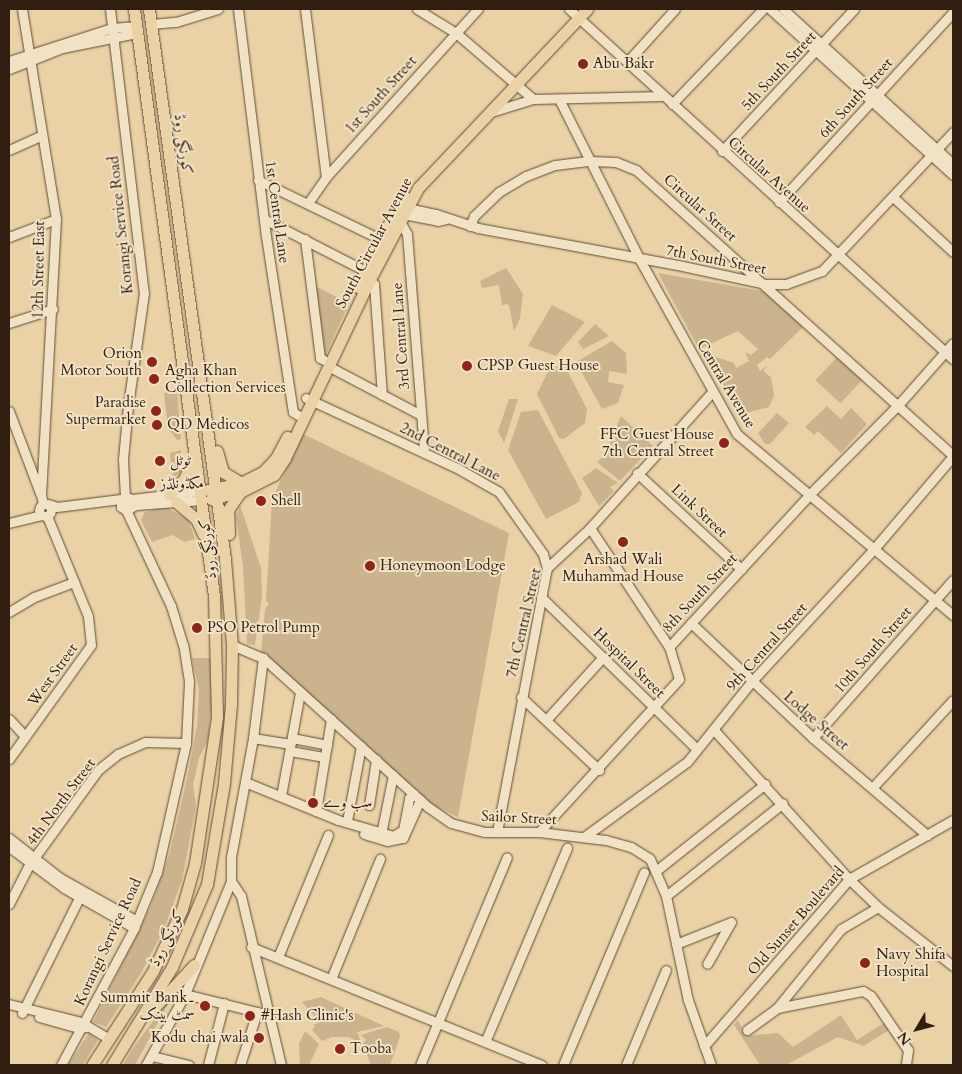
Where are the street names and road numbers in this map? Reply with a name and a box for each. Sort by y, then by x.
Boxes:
street label: 5th South Street [738,28,820,114]
street label: 1st South Street [341,52,421,138]
street label: 6th South Street [815,54,897,142]
street label: کورنگی روڈ [170,113,196,175]
street label: Circular Avenue [724,133,814,217]
street label: Korangi Service Road [105,155,137,295]
street label: 1st Central Lane [261,159,293,265]
street label: Circular Street [660,170,740,246]
street label: South Circular Avenue [332,175,416,311]
street label: 12th Street East [29,221,49,319]
street label: 7th South Street [664,241,768,279]
street label: 3rd Central Lane [388,282,414,390]
street label: Central Avenue [693,337,759,431]
street label: 2nd Central Lane [397,419,503,485]
street label: Link Street [667,481,731,541]
street label: کورنگی روڈ [195,518,221,580]
street label: 8th South Street [659,550,741,636]
street label: 7th Central Street [503,566,545,680]
street label: 9th Central Street [723,599,811,695]
street label: 10th South Street [830,603,916,697]
street label: Hospital Street [589,624,669,702]
street label: West Street [24,640,82,710]
street label: Lodge Street [780,688,852,754]
street label: 4th North Street [22,755,100,849]
street label: Sailor Street [481,807,557,829]
street label: Old Sunset Boulevard [744,863,848,979]
street label: Korangi Service Road [71,875,145,1009]
street label: کورنگی روڈ [146,907,188,969]

